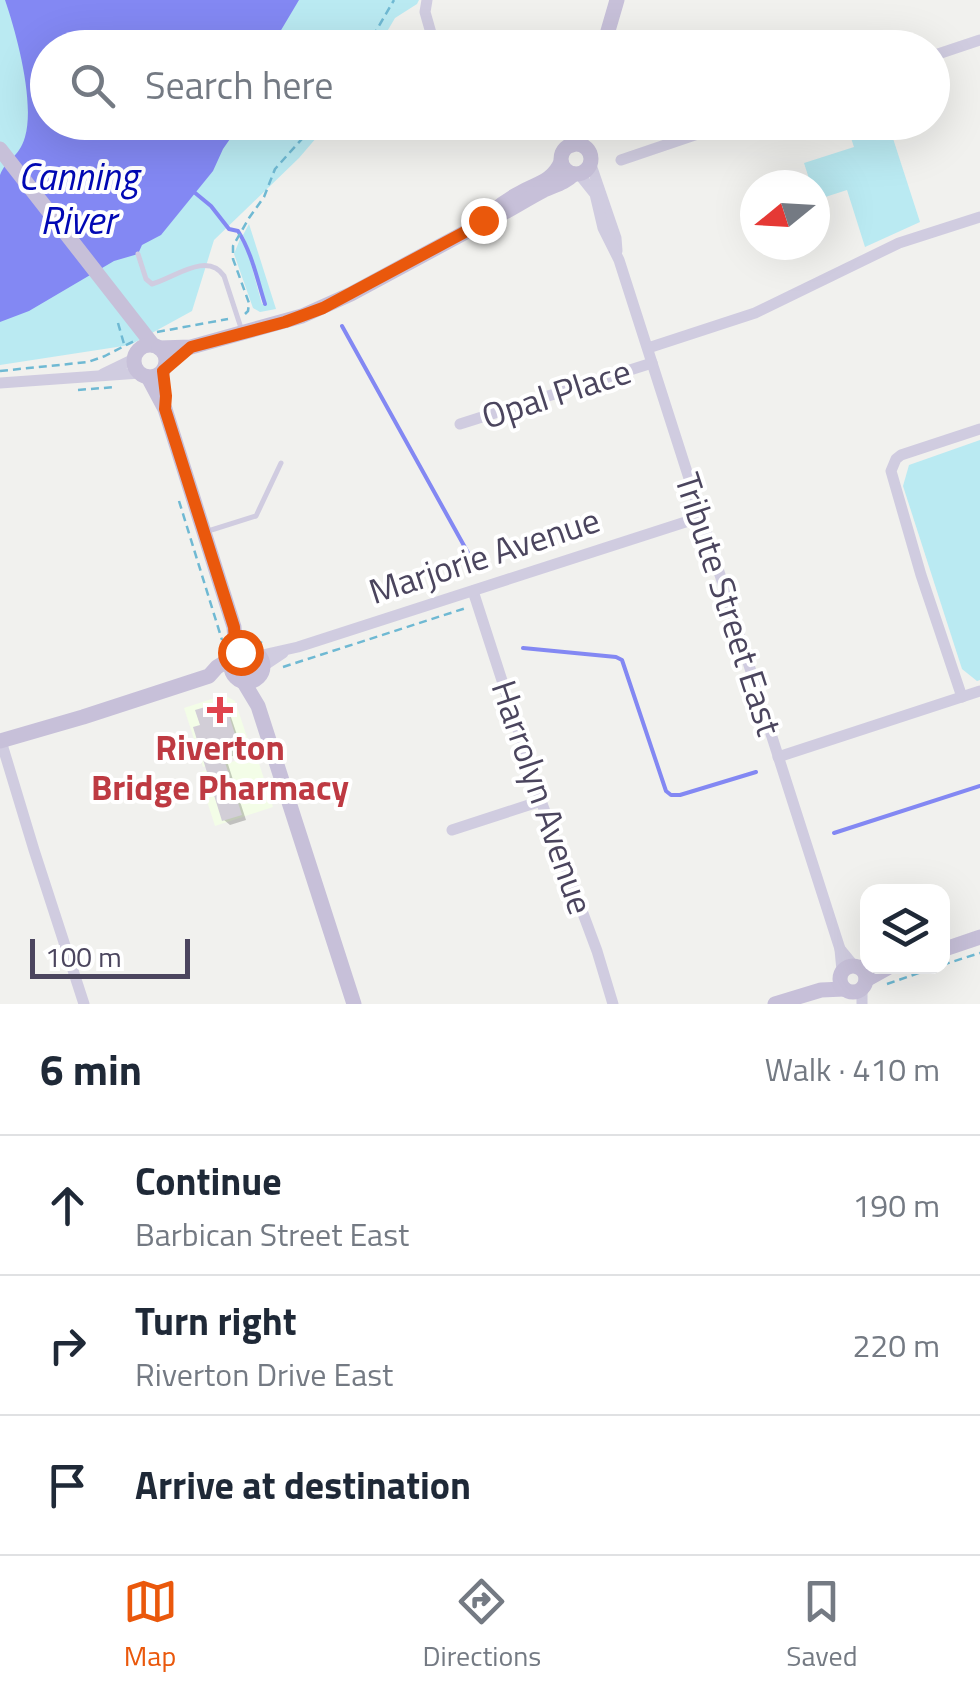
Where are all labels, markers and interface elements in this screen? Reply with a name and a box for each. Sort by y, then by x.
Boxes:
search box [30,30,950,140]
text: Search here [145,56,333,114]
icon: search [65,58,120,113]
water label: Canning River [18,147,142,249]
north arrow [740,170,830,260]
route end [461,198,507,244]
street label: Opal Place [474,344,638,442]
street label: Tribute Street East [661,466,797,742]
street label: Marjorie Avenue [362,492,606,618]
route start [218,630,264,676]
street label: Harrolyn Avenue [478,673,608,921]
marker: Riverton Bridge Pharmacy [209,699,231,721]
place label: Riverton Bridge Pharmacy [91,720,349,814]
map controls [860,884,950,974]
button: layers [860,884,950,974]
scale bar [30,934,190,978]
text: 100 m [45,935,122,978]
text: 6 min [40,1037,142,1101]
text: Walk · 410 m [765,1045,940,1093]
text: Continue [135,1152,282,1210]
icon: ahead [40,1178,95,1233]
text: 190 m [852,1181,940,1229]
text: Barbican Street East [135,1210,409,1258]
text: Turn right [135,1292,297,1350]
icon: right [40,1318,95,1373]
text: 220 m [852,1321,940,1369]
text: Riverton Drive East [135,1350,393,1398]
text: Arrive at destination [135,1456,471,1514]
icon: arrive [40,1458,95,1513]
tab: Map [123,1574,178,1677]
tab: Directions [423,1574,541,1677]
tab: Saved [786,1574,857,1677]

